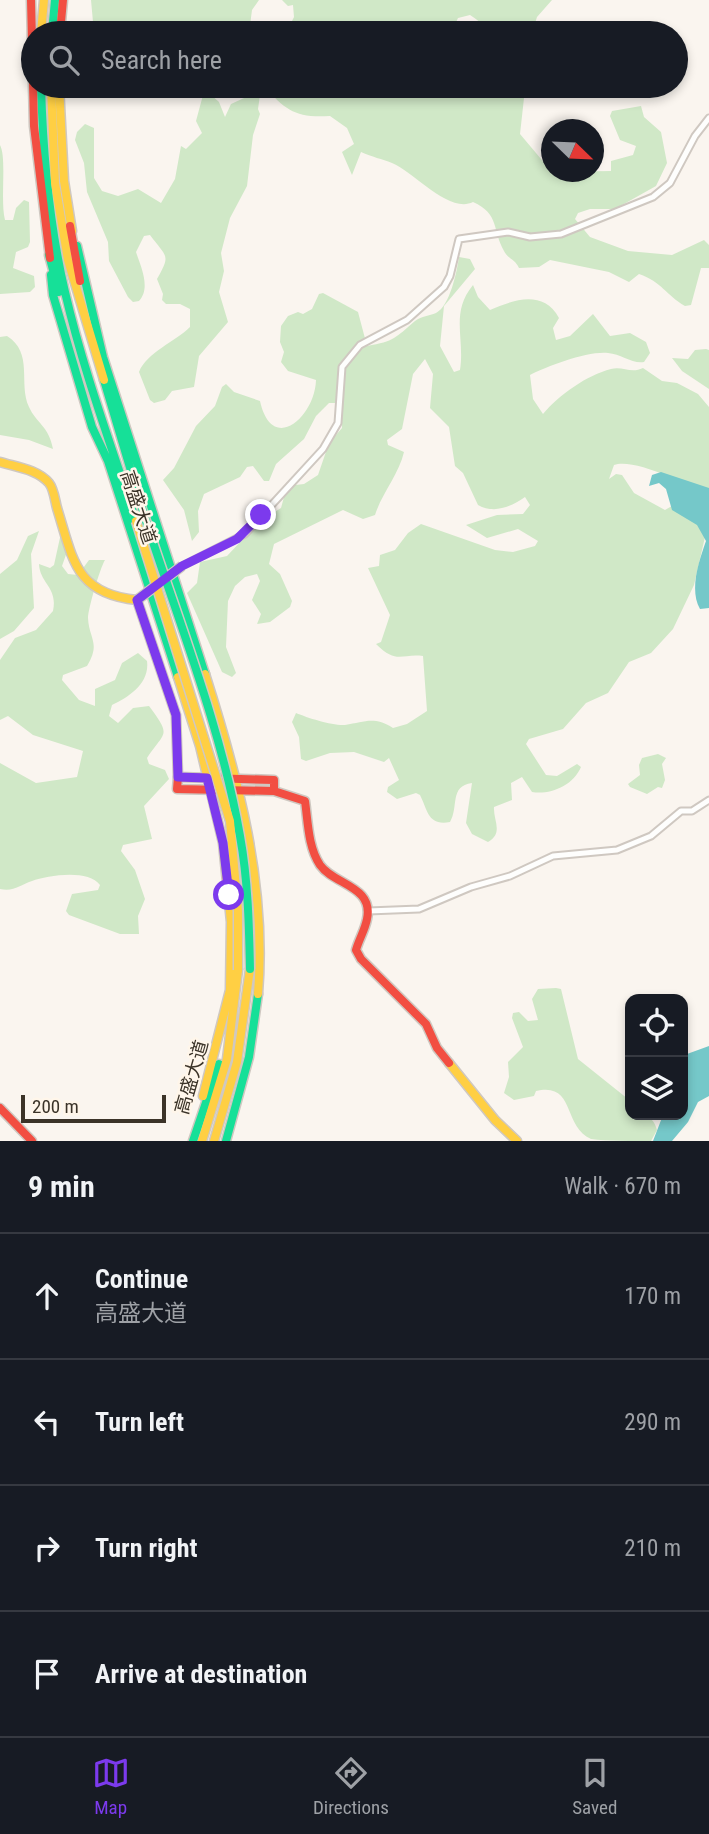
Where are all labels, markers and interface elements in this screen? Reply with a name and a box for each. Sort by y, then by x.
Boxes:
search box [21,21,688,98]
icon: search [45,41,83,79]
text: Search here [101,45,222,75]
north arrow [541,119,604,182]
street label: 高盛大道 [116,467,161,547]
route end [245,499,276,530]
route start [213,879,244,910]
map controls [625,994,688,1120]
button: locate [625,994,688,1057]
street label: 高盛大道 [170,1037,213,1117]
button: layers [625,1057,688,1120]
scale bar [21,1092,166,1124]
text: 200 m [32,1095,79,1118]
text: 9 min [28,1169,95,1204]
text: Walk · 670 m [564,1173,681,1200]
text: Continue [95,1264,188,1294]
icon: ahead [28,1277,66,1315]
text: 170 m [624,1283,681,1310]
text: 高盛大道 [95,1300,187,1327]
icon: left [28,1403,66,1441]
text: Turn left [95,1407,184,1437]
text: 290 m [624,1409,681,1436]
icon: right [28,1529,66,1567]
text: Turn right [95,1533,197,1563]
text: 210 m [624,1535,681,1562]
icon: arrive [28,1655,66,1693]
text: Arrive at destination [95,1659,307,1689]
tab: Map [92,1754,130,1819]
tab: Directions [313,1754,389,1819]
tab: Saved [572,1754,617,1819]

